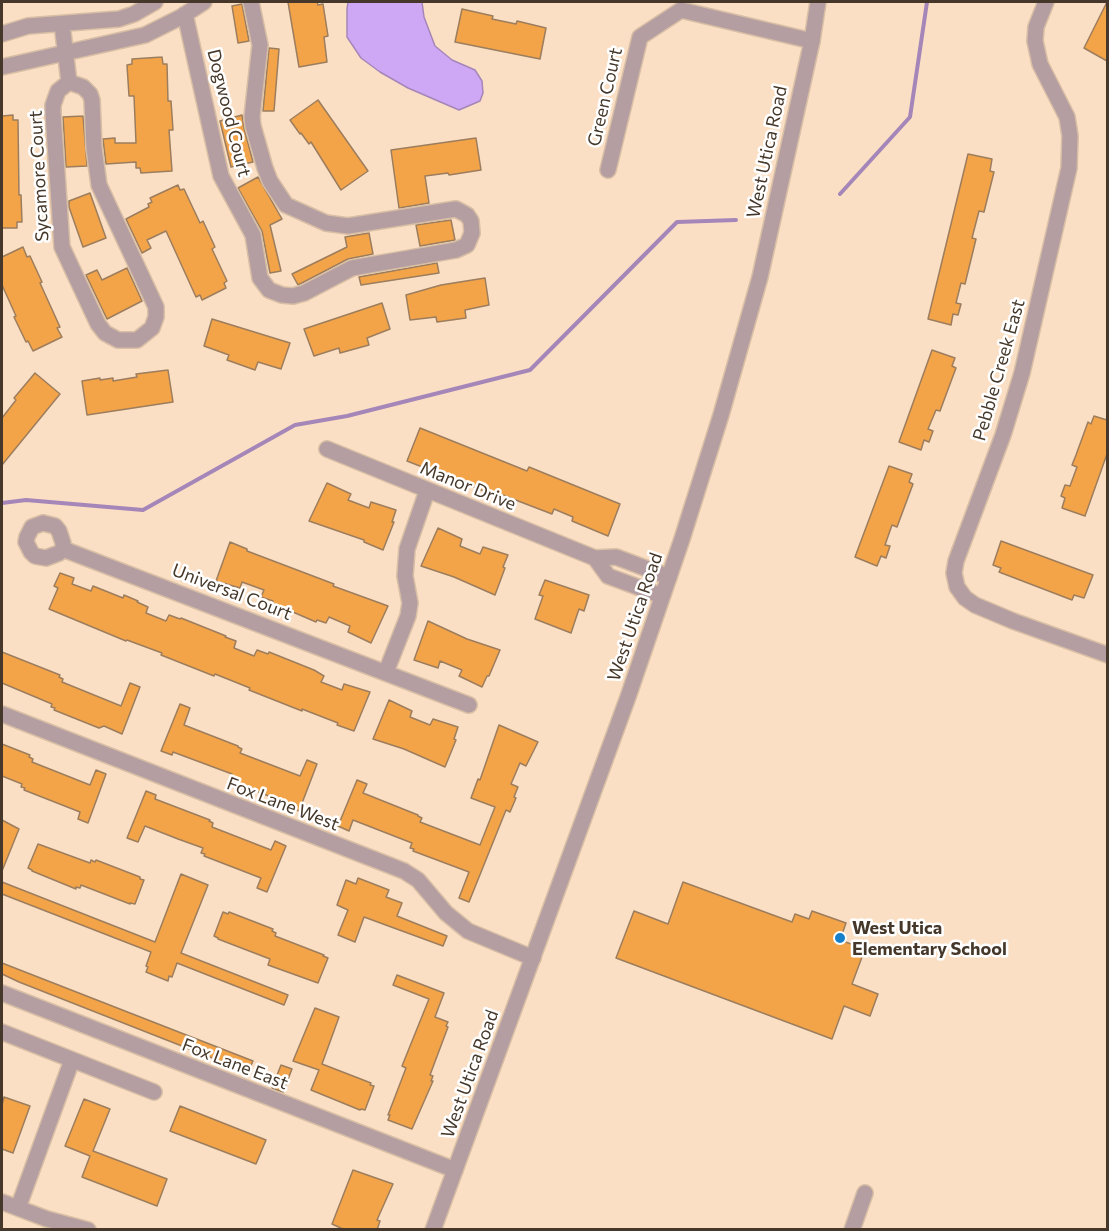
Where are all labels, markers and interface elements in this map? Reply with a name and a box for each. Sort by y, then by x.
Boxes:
street label: Green Court [583,46,627,148]
street label: Dogwood Court [203,47,255,179]
street label: West Utica Road [742,84,792,220]
street label: Sycamore Court [25,110,53,242]
street label: Pebble Creek East [968,297,1030,443]
street label: Manor Drive [417,457,519,515]
street label: West Utica Road [603,550,667,684]
street label: Universal Court [169,559,295,625]
street label: Fox Lane West [224,773,342,835]
place label: West Utica Elementary School [852,917,1007,960]
marker: West Utica Elementary School [833,931,847,945]
street label: West Utica Road [437,1007,503,1141]
street label: Fox Lane East [179,1034,291,1094]

